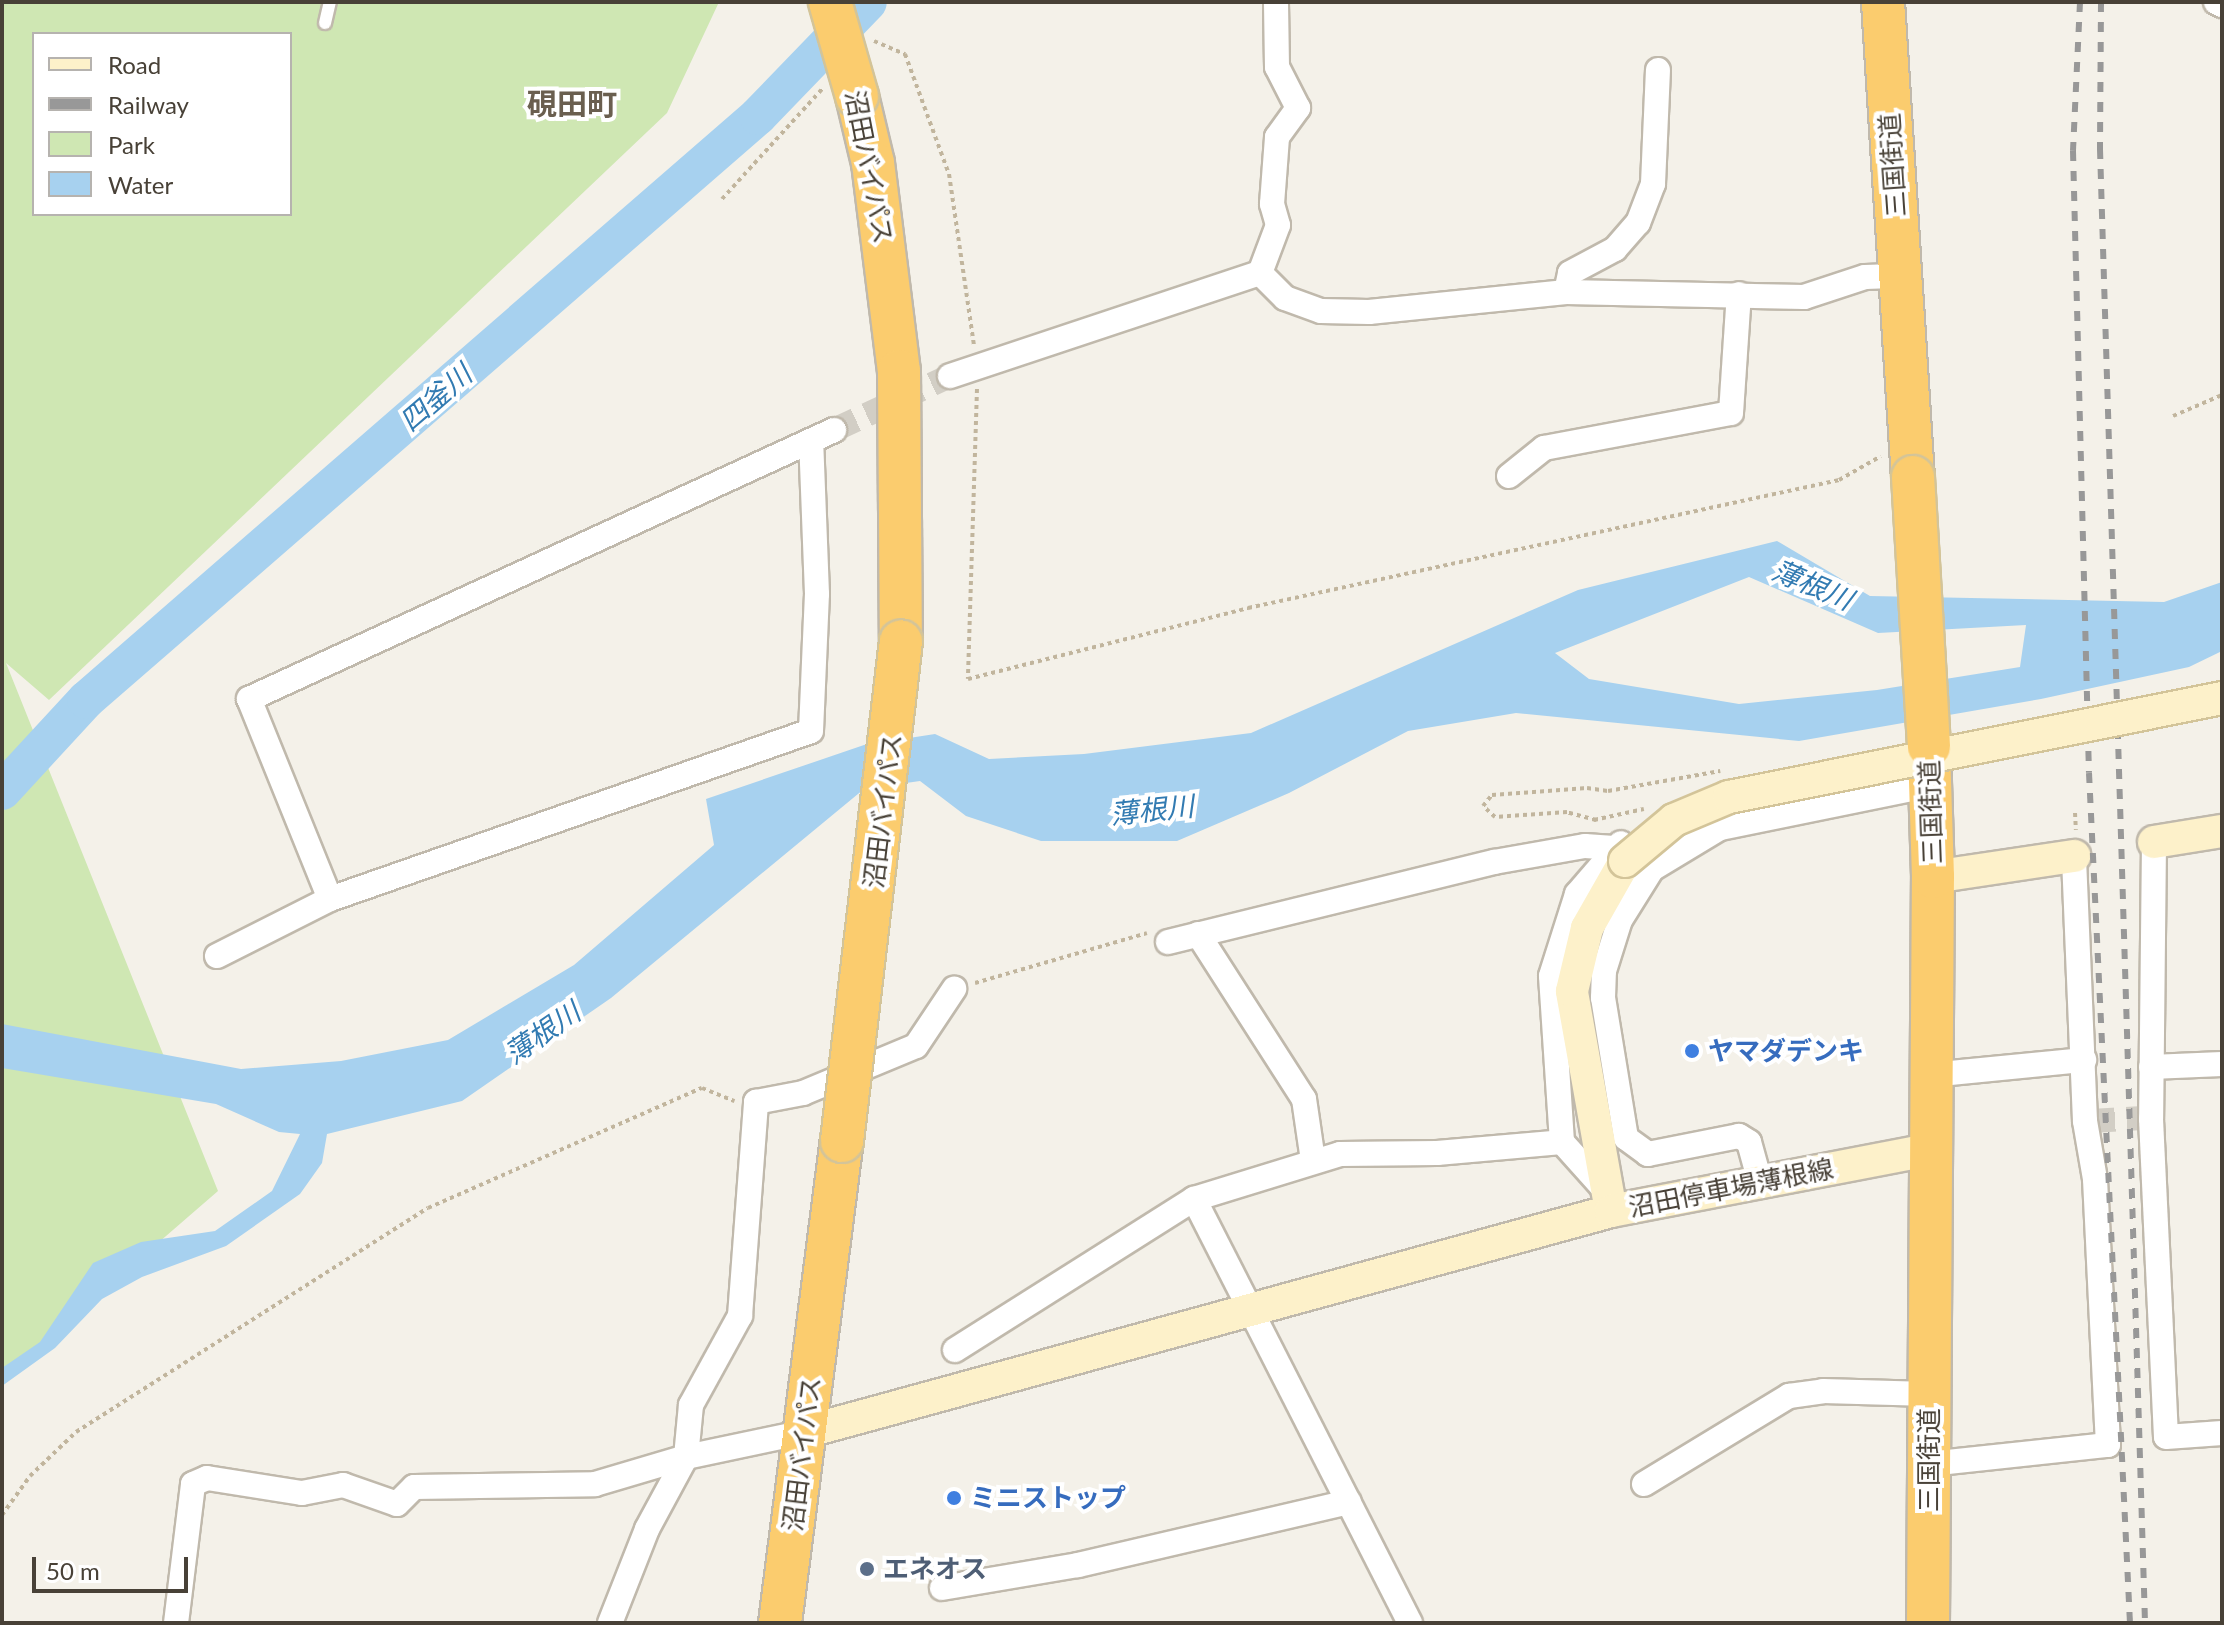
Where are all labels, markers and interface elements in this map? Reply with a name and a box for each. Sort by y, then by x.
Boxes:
legend [32,32,292,216]
text: Road [108,50,161,79]
district label: 硯田町 [527,85,617,121]
street label: 沼田バイパス [839,87,899,247]
text: Railway [108,90,189,119]
street label: 三国街道 [1874,112,1912,218]
text: Park [108,130,155,159]
text: Water [108,170,173,199]
water label: 四釜川 [392,357,478,437]
water label: 薄根川 [1768,552,1858,616]
street label: 沼田バイパス [858,732,908,890]
street label: 三国街道 [1914,759,1948,865]
water label: 薄根川 [1108,788,1196,830]
water label: 薄根川 [498,994,586,1070]
place label: ヤマダデンキ [1708,1035,1864,1067]
marker: ヤマダデンキ [1683,1042,1701,1060]
street label: 沼田停車場薄根線 [1626,1153,1836,1223]
street label: 沼田バイパス [777,1375,827,1533]
street label: 三国街道 [1913,1408,1945,1512]
place label: ミニストップ [970,1482,1126,1514]
marker: ミニストップ [945,1489,963,1507]
scale bar [36,1541,192,1591]
place label: エネオス [883,1553,987,1585]
text: 50 m [46,1556,100,1585]
marker: エネオス [858,1560,876,1578]

